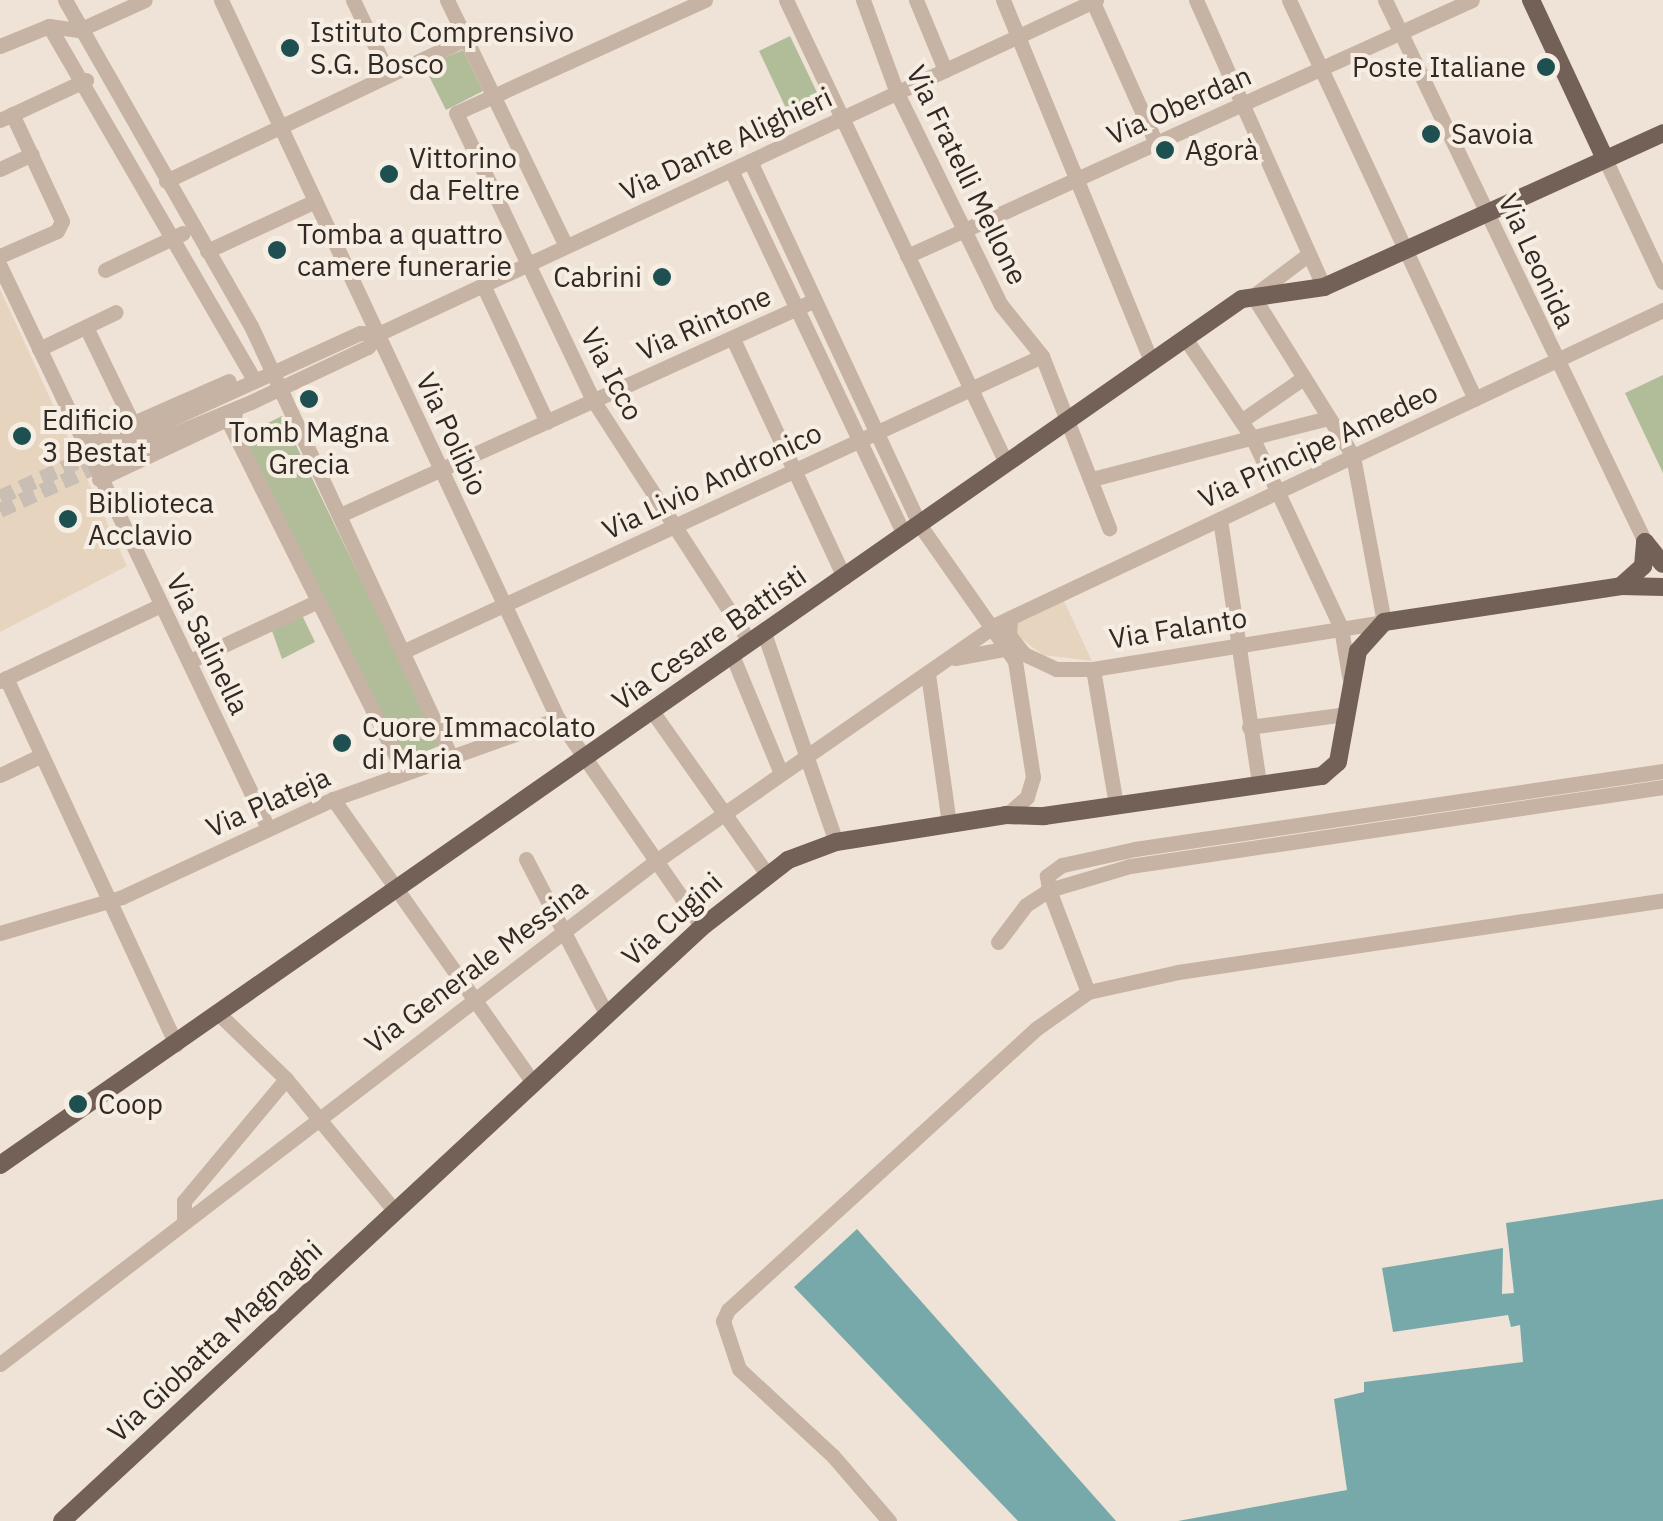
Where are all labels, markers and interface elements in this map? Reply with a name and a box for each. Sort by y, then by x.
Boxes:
place label: Istituto Comprensivo S.G. Bosco [310,15,574,81]
marker: Istituto Comprensivo S.G. Bosco [279,37,301,59]
place label: Poste Italiane [1352,50,1526,84]
marker: Poste Italiane [1535,56,1557,78]
street label: Via Oberdan [1102,58,1256,152]
street label: Via Fratelli Mellone [899,60,1035,290]
street label: Via Dante Alighieri [615,80,837,208]
place label: Savoia [1451,117,1533,151]
marker: Savoia [1420,123,1442,145]
place label: Agorà [1185,133,1258,167]
marker: Agorà [1154,139,1176,161]
place label: Vittorino da Feltre [409,141,520,207]
marker: Vittorino da Feltre [378,163,400,185]
street label: Via Leonida [1491,188,1583,334]
place label: Tomba a quattro camere funerarie [297,217,512,283]
marker: Tomba a quattro camere funerarie [266,239,288,261]
place label: Cabrini [553,260,642,294]
marker: Cabrini [651,266,673,288]
street label: Via Rintone [632,279,776,367]
street label: Via Icco [574,322,650,426]
street label: Via Polibio [409,367,495,501]
street label: Via Principe Amedeo [1193,375,1443,515]
marker: Tomb Magna Grecia [298,388,320,410]
place label: Edificio 3 Bestat [42,403,147,469]
place label: Tomb Magna Grecia [229,415,389,481]
street label: Via Livio Andronico [597,415,827,547]
marker: Edificio 3 Bestat [11,425,33,447]
place label: Biblioteca Acclavio [88,486,214,552]
marker: Biblioteca Acclavio [57,508,79,530]
street label: Via Cesare Battisti [606,559,812,717]
street label: Via Salinella [159,568,257,720]
street label: Via Falanto [1107,601,1249,655]
place label: Cuore Immacolato di Maria [362,710,596,776]
marker: Cuore Immacolato di Maria [331,732,353,754]
street label: Via Plateja [201,760,335,844]
street label: Via Cugini [615,865,729,973]
street label: Via Generale Messina [358,871,594,1061]
place label: Coop [98,1087,163,1121]
marker: Coop [67,1093,89,1115]
street label: Via Giobatta Magnaghi [101,1233,329,1449]

